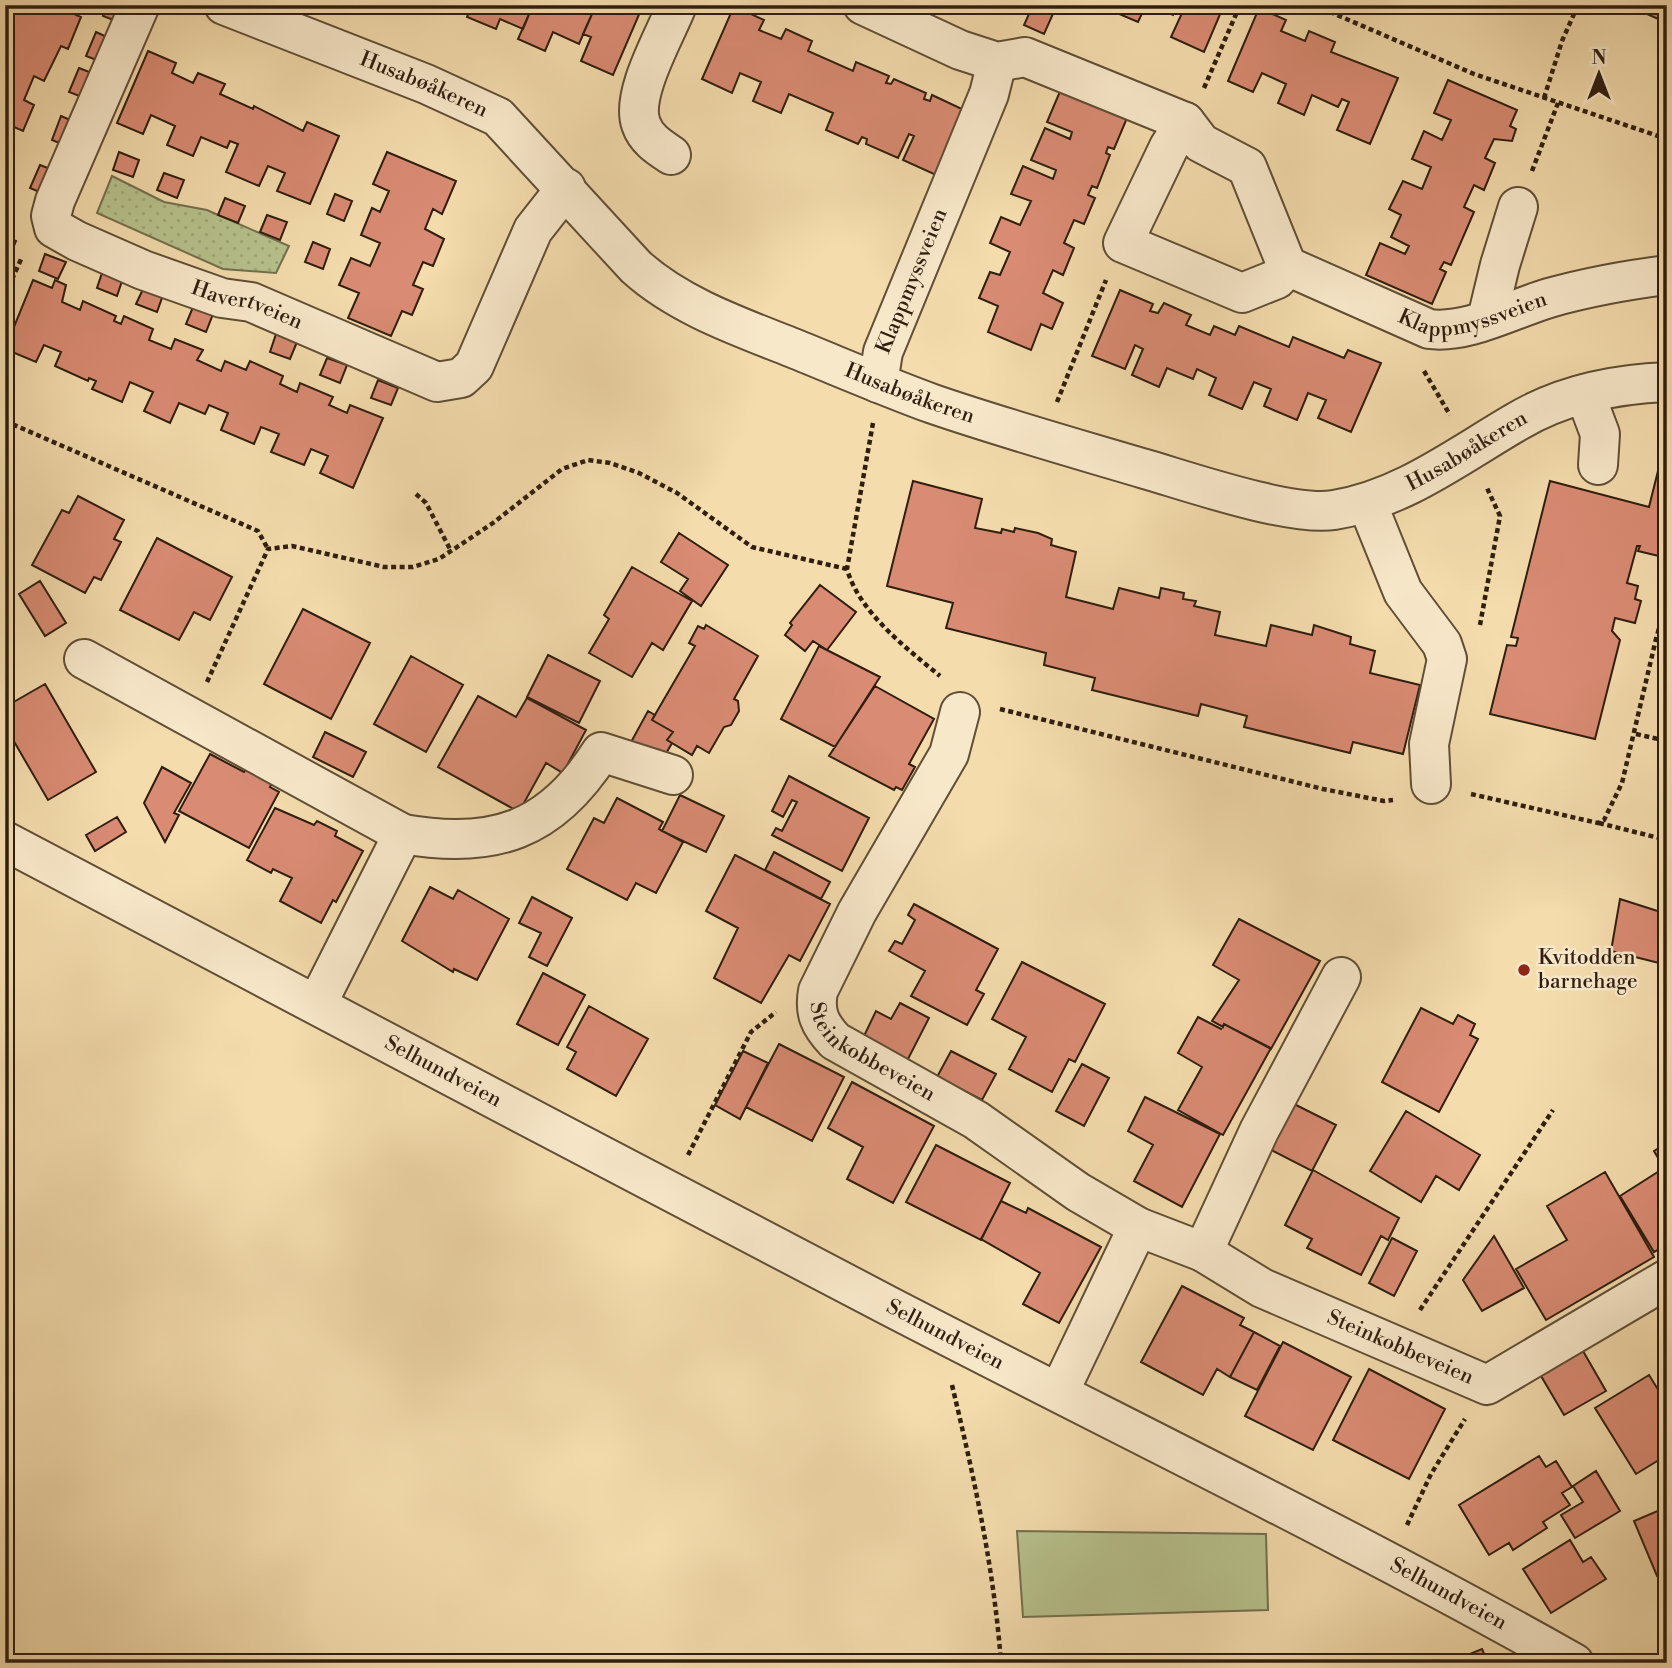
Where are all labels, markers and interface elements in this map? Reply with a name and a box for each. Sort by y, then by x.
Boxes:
north arrow [1564,38,1634,108]
street label: Husabøåkeren [356,46,492,124]
text: N [1591,46,1607,70]
street label: Klappmyssveien [871,204,954,358]
street label: Havertveien [188,275,307,336]
street label: Klappmyssveien [1394,286,1551,343]
street label: Husabøåkeren [841,358,978,430]
street label: Husabøåkeren [1402,405,1533,497]
place label: Kvitodden barnehage [1538,945,1638,995]
marker: Kvitodden barnehage [1516,962,1532,978]
street label: Steinkobbeveien [803,1001,940,1108]
street label: Selhundveien [380,1030,506,1114]
street label: Selhundveien [882,1294,1009,1376]
street label: Steinkobbeveien [1323,1305,1478,1391]
street label: Selhundveien [1385,1552,1512,1636]

